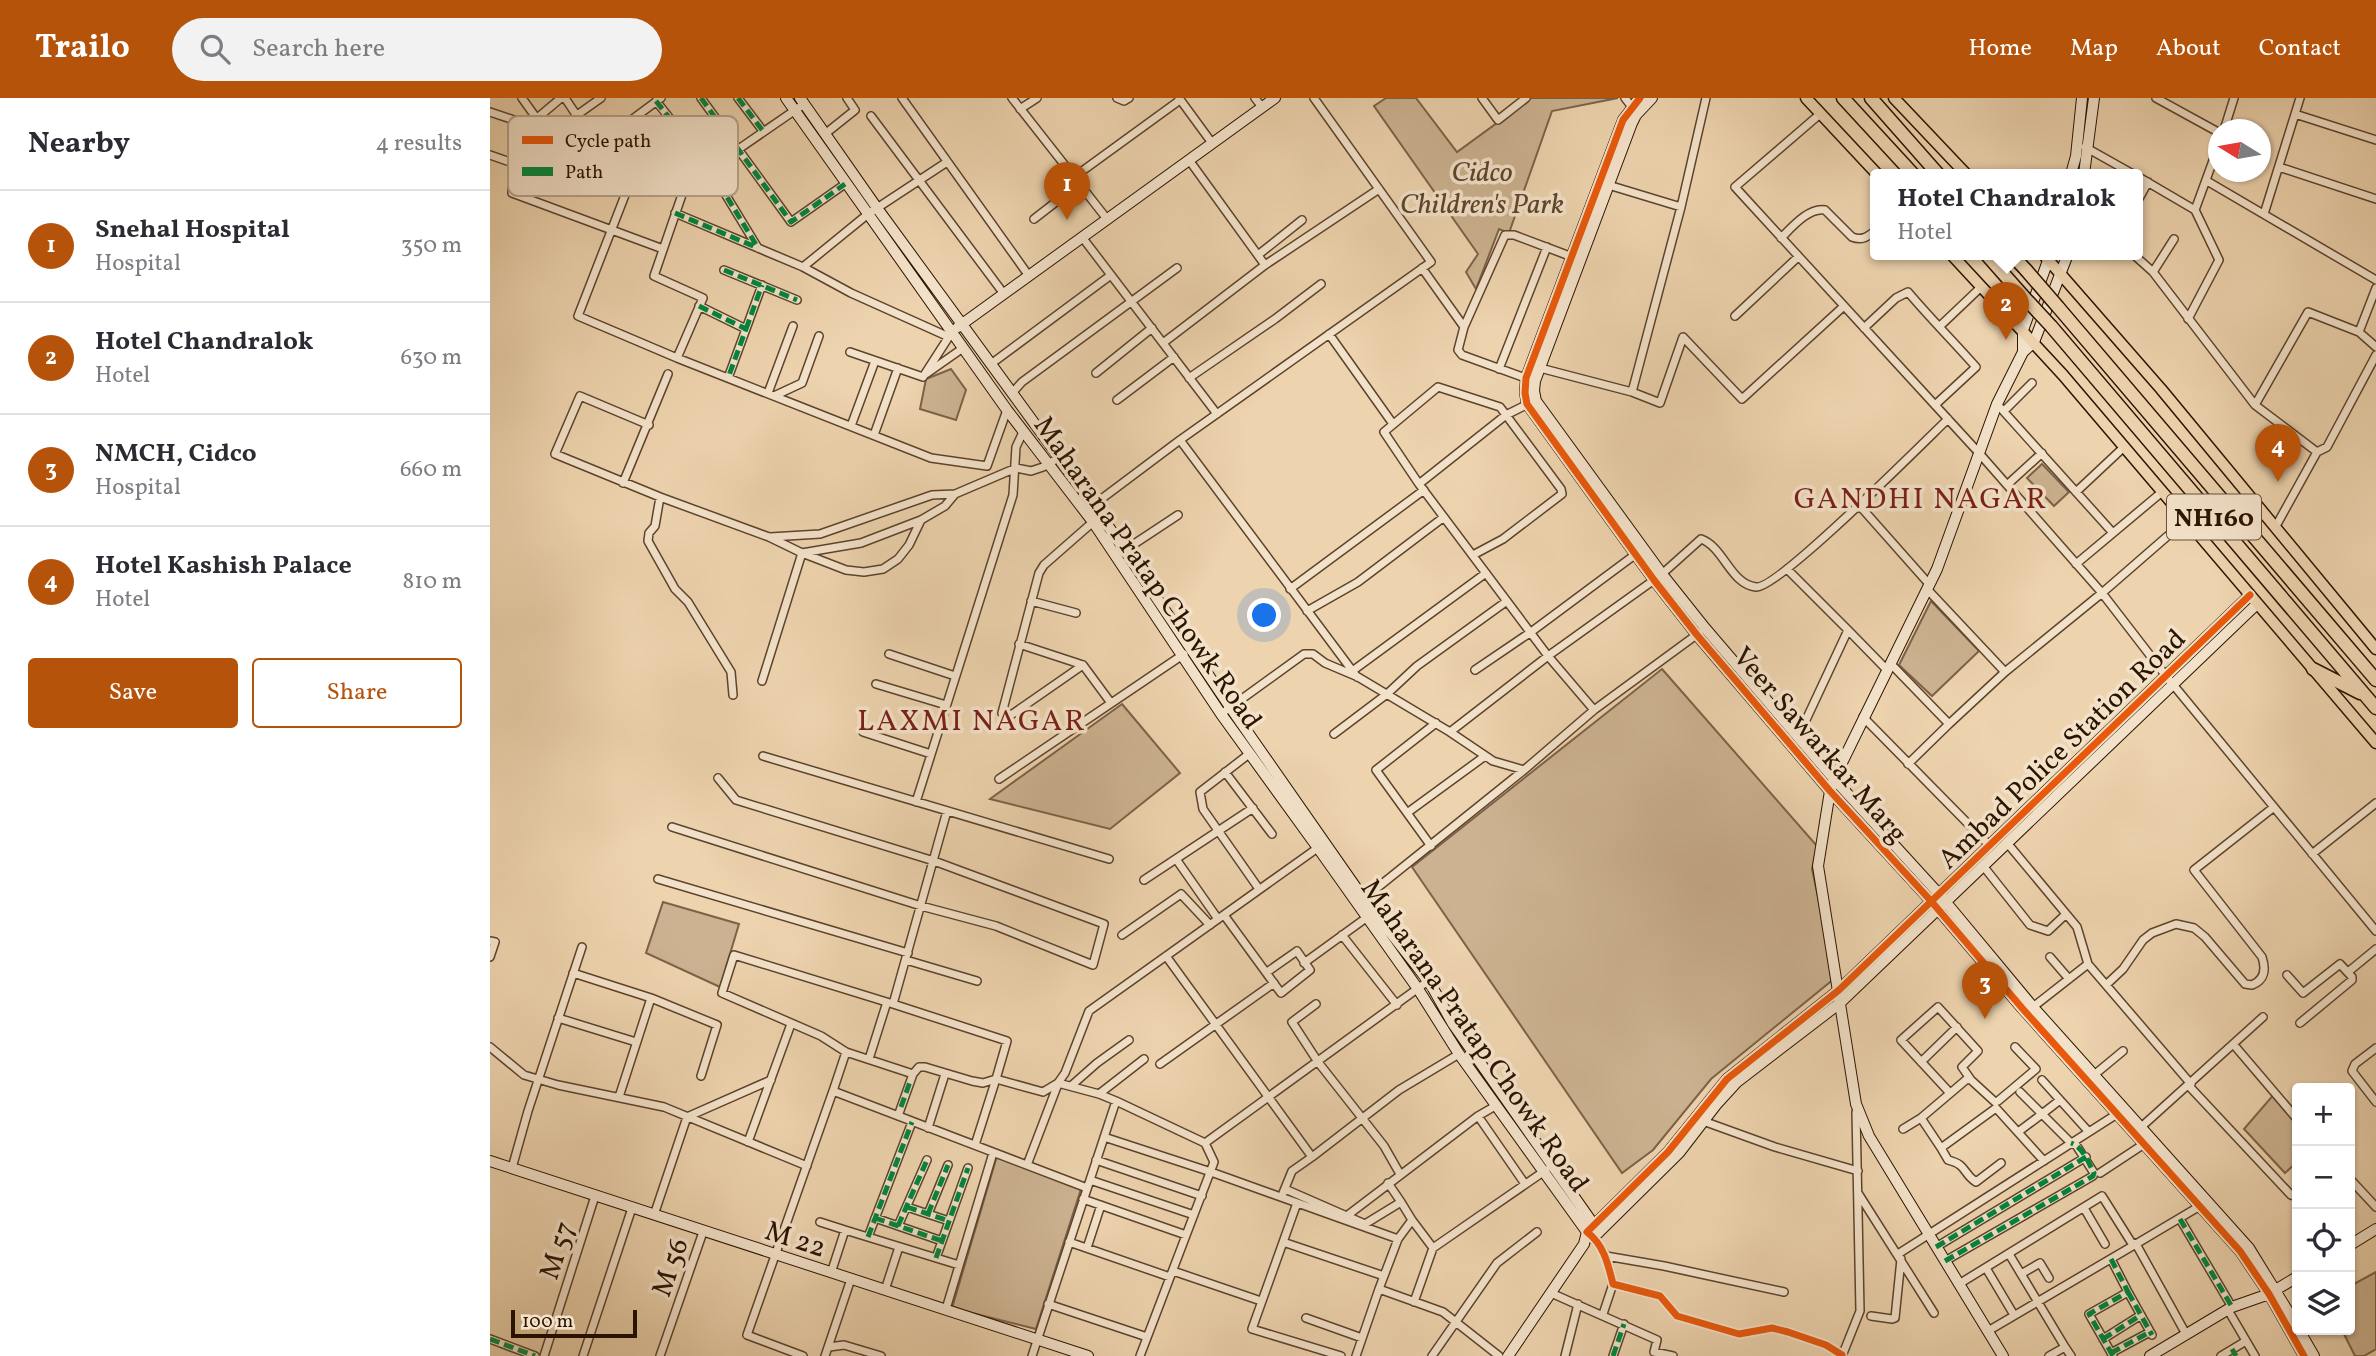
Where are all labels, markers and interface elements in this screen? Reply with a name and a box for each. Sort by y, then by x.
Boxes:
search box [172,18,662,81]
text: Trailo [35,26,130,72]
icon: search [196,30,234,68]
text: Search here [252,31,385,67]
text: Home [1968,32,2032,66]
text: Map [2070,32,2118,66]
text: About [2156,32,2221,66]
text: Contact [2259,32,2341,66]
legend [508,116,738,196]
north arrow [2208,119,2271,182]
text: Nearby [28,123,130,165]
text: 4 results [376,128,462,160]
text: Cycle path [565,129,651,155]
park label: Cidco Children's Park [1400,154,1564,225]
text: Path [565,160,603,186]
pin: 1 [1044,162,1090,220]
popup [1870,169,2143,260]
text: Hotel Chandralok [1897,181,2116,217]
text: Snehal Hospital [95,212,290,248]
text: Hotel [1897,217,1952,249]
text: 1 [46,230,56,262]
text: 350 m [401,230,462,262]
text: Hospital [95,248,181,280]
pin: 2 [1983,282,2029,340]
text: Hotel Chandralok [95,324,313,360]
text: 2 [45,342,57,374]
text: 630 m [401,342,462,374]
text: Hotel [95,360,150,392]
street label: Maharana Pratap Chowk Road [1023,409,1270,738]
pin: 4 [2255,424,2301,482]
text: NMCH, Cidco [95,436,257,472]
text: 3 [45,454,57,486]
text: 660 m [400,454,462,486]
text: Hospital [95,472,181,504]
district label: GANDHI NAGAR [1794,479,2048,521]
road number: NH160 [2167,494,2261,540]
text: Hotel Kashish Palace [95,548,352,584]
text: 4 [44,566,58,598]
text: 810 m [403,566,462,598]
text: Hotel [95,584,150,616]
your location [1247,598,1281,632]
street label: Ambad Police Station Road [1930,621,2195,879]
street label: Veer Sawarkar Marg [1723,639,1915,852]
button: Save [28,658,238,728]
button: Share [252,658,462,728]
district label: LAXMI NAGAR [857,701,1087,743]
street label: Maharana Pratap Chowk Road [1350,872,1597,1201]
pin: 3 [1962,961,2008,1019]
map controls [2292,1083,2355,1335]
button: + [2292,1083,2355,1146]
button: − [2292,1146,2355,1209]
button: locate [2292,1209,2355,1272]
street label: M 22 [760,1212,831,1268]
street label: M 57 [531,1217,586,1285]
street label: M 56 [643,1233,699,1302]
button: layers [2292,1272,2355,1335]
scale bar [511,1307,637,1339]
text: 100 m [522,1309,573,1335]

